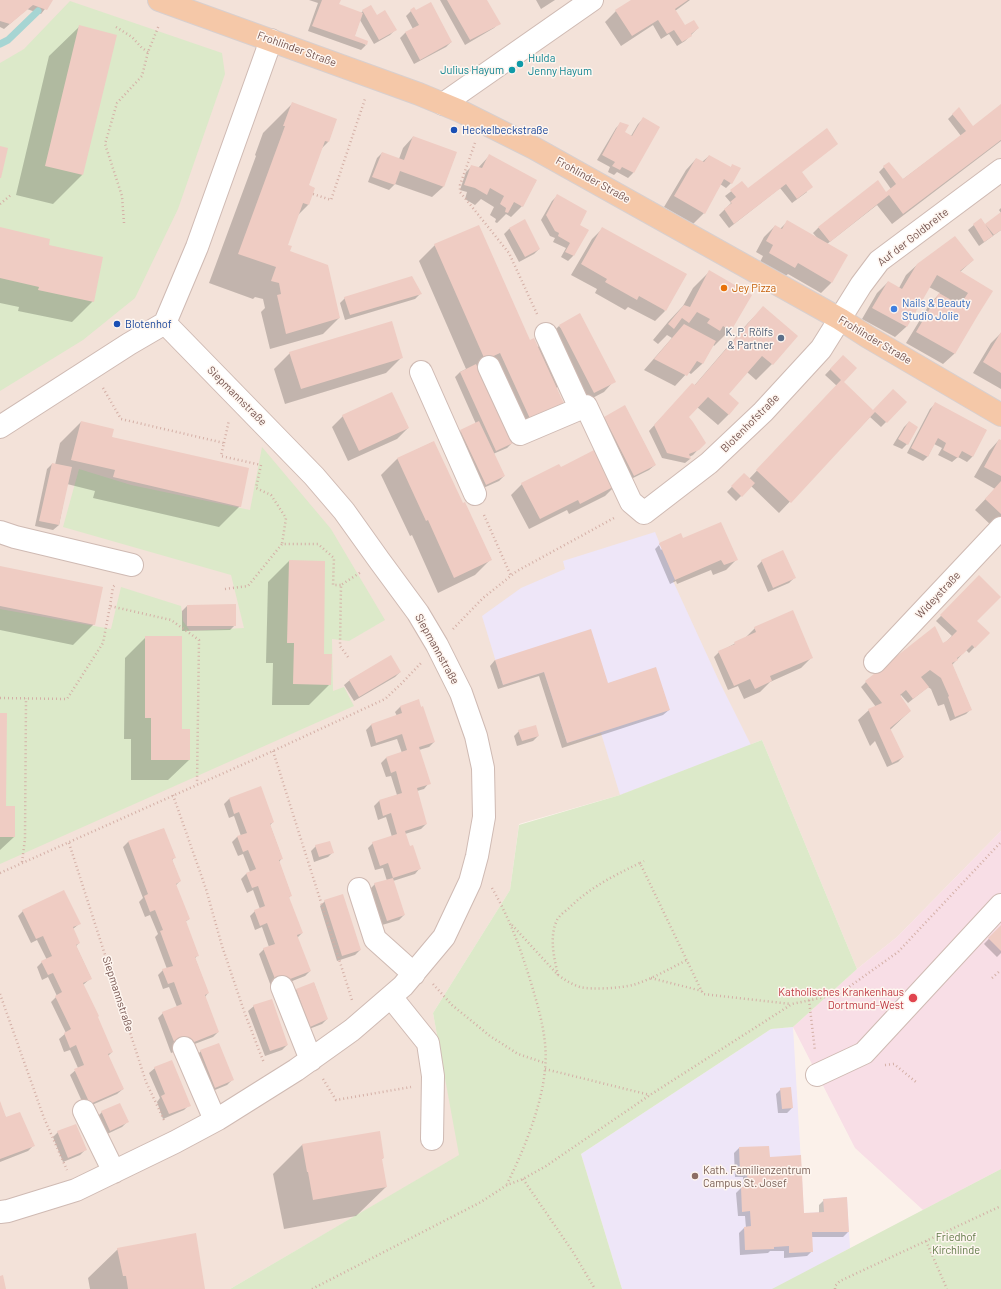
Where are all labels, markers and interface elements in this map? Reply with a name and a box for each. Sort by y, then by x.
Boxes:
street label: Frohlinder Straße [256,29,338,69]
place label: Hulda Jenny Hayum [528,51,592,77]
marker: Hulda Jenny Hayum [515,59,525,69]
place label: Julius Hayum [440,63,504,77]
marker: Julius Hayum [507,65,517,75]
place label: Heckelbeckstraße [462,123,548,137]
marker: Heckelbeckstraße [449,125,459,135]
street label: Frohlinder Straße [553,154,633,206]
street label: Auf der Goldbreite [875,205,951,269]
place label: Jey Pizza [732,281,776,295]
marker: Jey Pizza [719,283,729,293]
place label: Nails & Beauty Studio Jolie [902,296,971,322]
marker: Nails & Beauty Studio Jolie [889,304,899,314]
street label: Frohlinder Straße [836,313,914,367]
place label: Blotenhof [125,317,172,331]
marker: Blotenhof [112,319,122,329]
place label: K. P. Rölfs & Partner [725,325,773,351]
marker: K. P. Rölfs & Partner [776,333,786,343]
street label: Siepmannstraße [205,364,269,428]
street label: Blotenhofstraße [718,391,782,455]
street label: Wideystraße [913,569,963,621]
street label: Siepmannstraße [412,611,462,687]
street label: Siepmannstraße [100,955,136,1033]
place label: Katholisches Krankenhaus Dortmund-West [778,985,904,1011]
marker: Katholisches Krankenhaus Dortmund-West [907,992,919,1004]
place label: Kath. Familienzentrum Campus St. Josef [703,1163,810,1189]
marker: Kath. Familienzentrum Campus St. Josef [690,1171,700,1181]
park label: Friedhof Kirchlinde [932,1230,980,1256]

